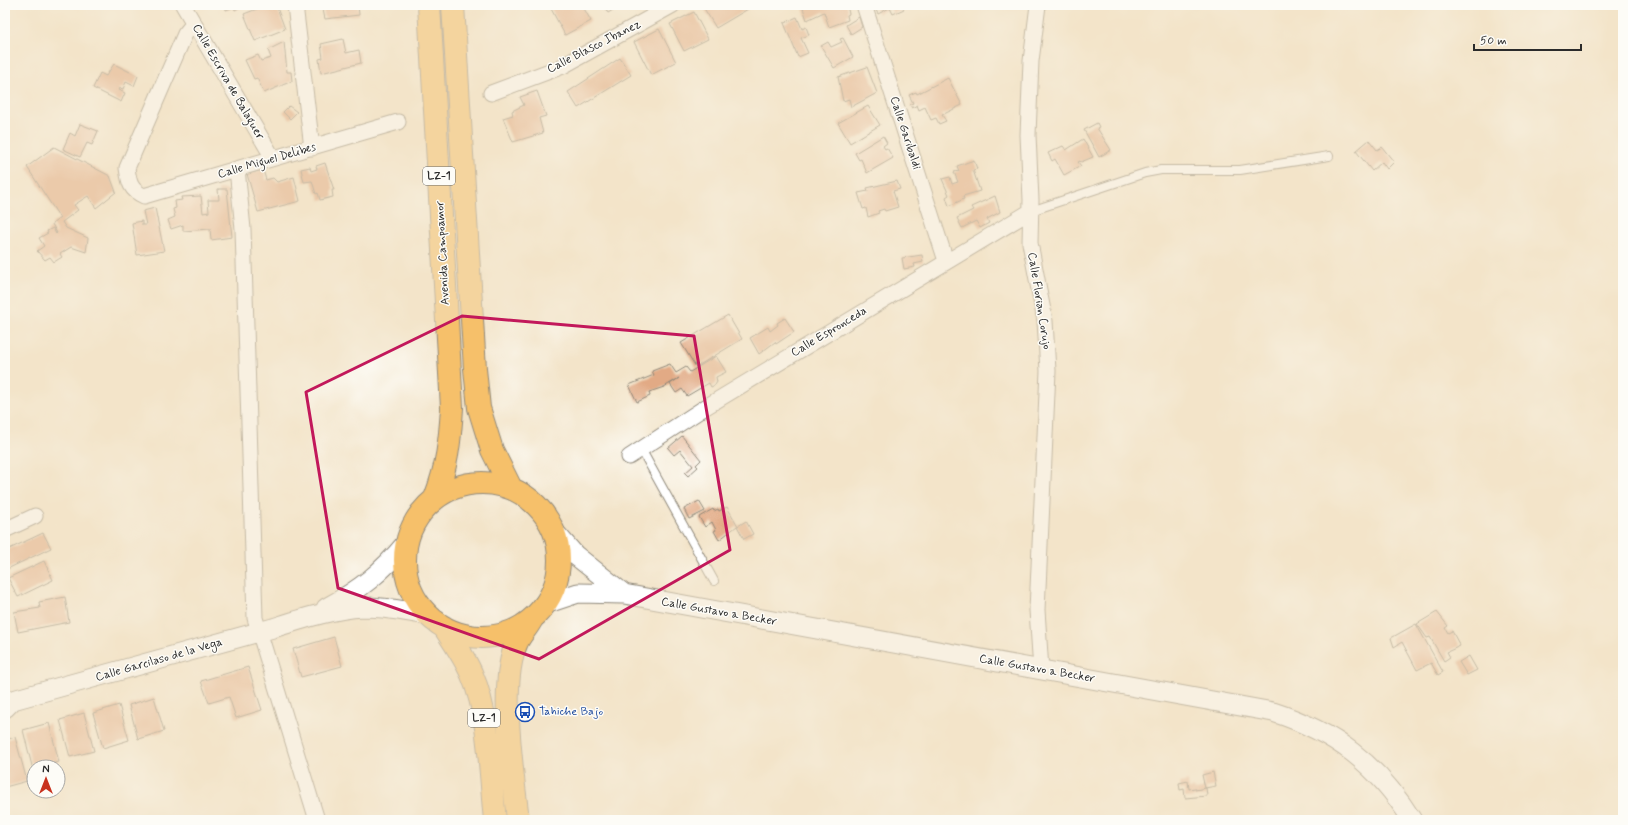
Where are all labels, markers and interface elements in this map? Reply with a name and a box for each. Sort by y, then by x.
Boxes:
street label: Calle Blasco Ibanez [544,16,644,78]
street label: Calle Escriva de Balaguer [187,21,268,144]
scale bar [1474,26,1581,52]
text: 50 m [1480,33,1507,49]
street label: Calle Garibaldi [886,94,924,172]
street label: Calle Miguel Delibes [216,139,319,184]
road number: LZ-1 [423,167,455,185]
street label: Avenida Campoamor [432,200,454,306]
street label: Calle Florian Corujo [1023,251,1055,351]
street label: Calle Espronceda [788,303,870,361]
street label: Calle Gustavo a Becker [660,594,778,630]
street label: Calle Garcilaso de la Vega [94,634,224,686]
street label: Calle Gustavo a Becker [978,651,1096,687]
bus stop icon: Tahiche Bajo [514,701,536,723]
place label: Tahiche Bajo [539,704,604,720]
road number: LZ-1 [468,709,500,727]
north arrow [26,759,66,799]
text: N [42,763,50,777]

